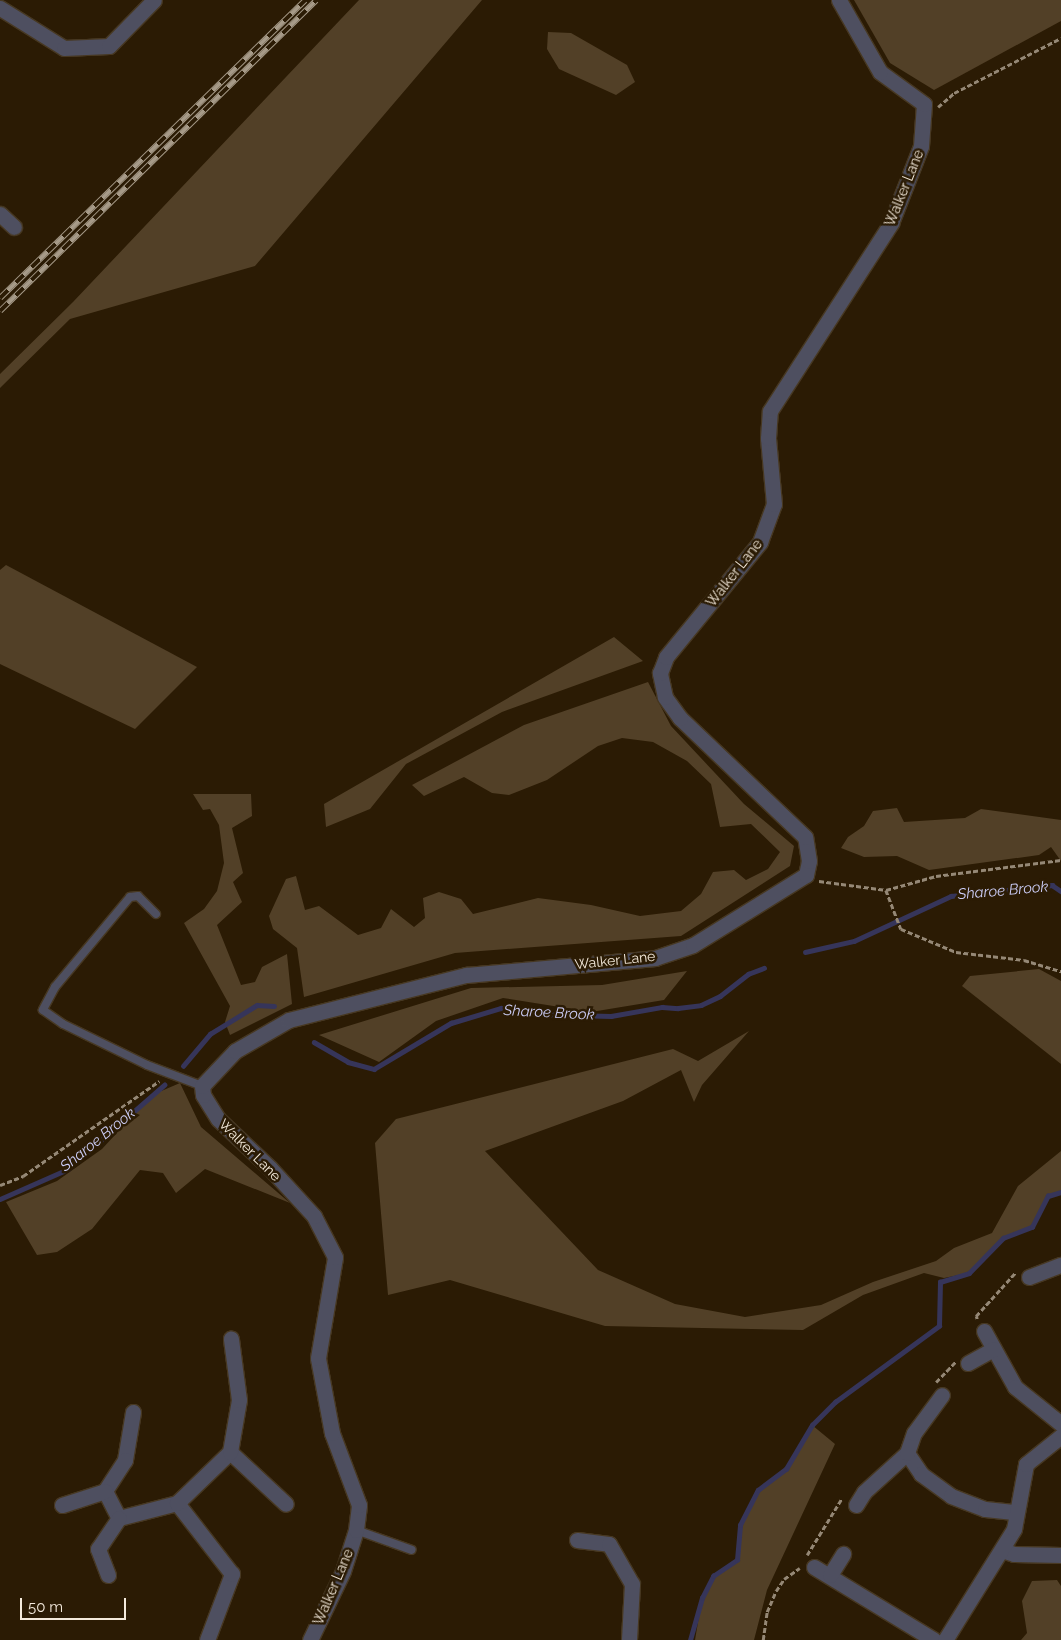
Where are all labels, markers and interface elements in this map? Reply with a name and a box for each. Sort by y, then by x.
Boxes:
street label: Walker Lane [881,147,927,229]
street label: Walker Lane [702,536,766,610]
water label: Sharoe Brook [957,878,1049,904]
street label: Walker Lane [574,947,656,973]
water label: Sharoe Brook [503,1002,595,1024]
water label: Sharoe Brook [57,1104,139,1176]
street label: Walker Lane [215,1115,285,1185]
street label: Walker Lane [309,1546,357,1628]
scale bar [22,1588,129,1620]
text: 50 m [28,1598,63,1616]

